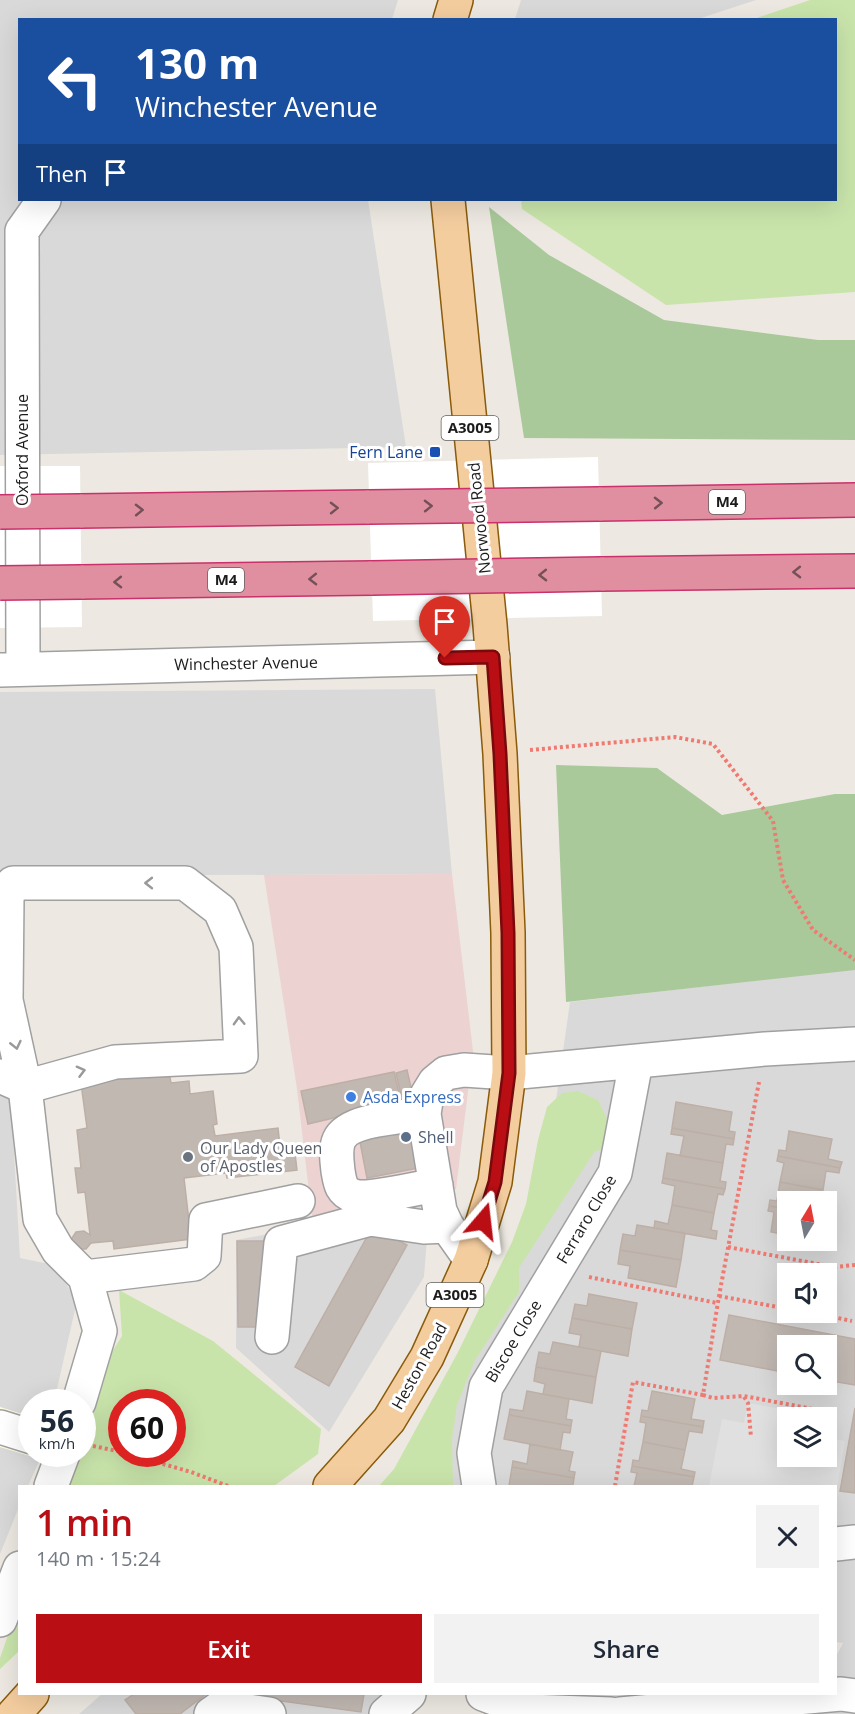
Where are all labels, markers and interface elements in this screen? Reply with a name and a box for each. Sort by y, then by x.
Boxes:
text: 130 m [135,34,259,91]
icon: left [36,42,114,120]
text: Winchester Avenue [135,88,378,125]
icon: arrive [99,156,132,189]
text: Then [36,158,87,188]
street label: Oxford Avenue [11,394,33,506]
road number: A3005 [442,416,498,440]
place label: Fern Lane [349,441,423,463]
marker: Fern Lane [428,445,442,459]
street label: Norwood Road [462,461,496,575]
road number: M4 [709,490,745,514]
one-way arrow [653,497,662,510]
one-way arrow [423,500,432,513]
one-way arrow [329,501,338,514]
one-way arrow [134,504,143,516]
one-way arrow [792,566,801,578]
road number: M4 [208,568,244,592]
one-way arrow [538,569,547,581]
one-way arrow [309,573,318,585]
one-way arrow [114,576,123,588]
pin [419,596,470,658]
icon: arrive [428,605,461,638]
street label: Winchester Avenue [174,651,318,675]
one-way arrow [145,877,154,889]
one-way arrow [233,1017,246,1026]
one-way arrow [8,1039,21,1049]
one-way arrow [76,1066,86,1079]
place label: Asda Express [363,1086,461,1108]
marker: Asda Express [344,1090,358,1104]
place label: Shell [418,1126,454,1148]
marker: Shell [399,1130,413,1144]
place label: Our Lady Queen of Apostles [200,1137,322,1177]
marker: Our Lady Queen of Apostles [181,1150,195,1164]
street label: Ferraro Close [551,1171,621,1267]
position arrow [451,1189,515,1253]
north arrow [777,1191,837,1251]
map controls [777,1191,837,1467]
button: sound [777,1263,837,1323]
road number: A3005 [426,1283,484,1307]
street label: Biscoe Close [480,1296,546,1386]
street label: Heston Road [386,1319,452,1413]
button: search [777,1335,837,1395]
speed limit sign: 60 [108,1389,186,1467]
text: 56 [40,1400,74,1441]
button: layers [777,1407,837,1467]
text: km/h [39,1433,75,1453]
text: 1 min [36,1498,133,1547]
button: close [756,1505,819,1568]
text: 140 m · 15:24 [36,1545,161,1572]
button: Exit [36,1614,422,1683]
button: Share [434,1614,819,1683]

